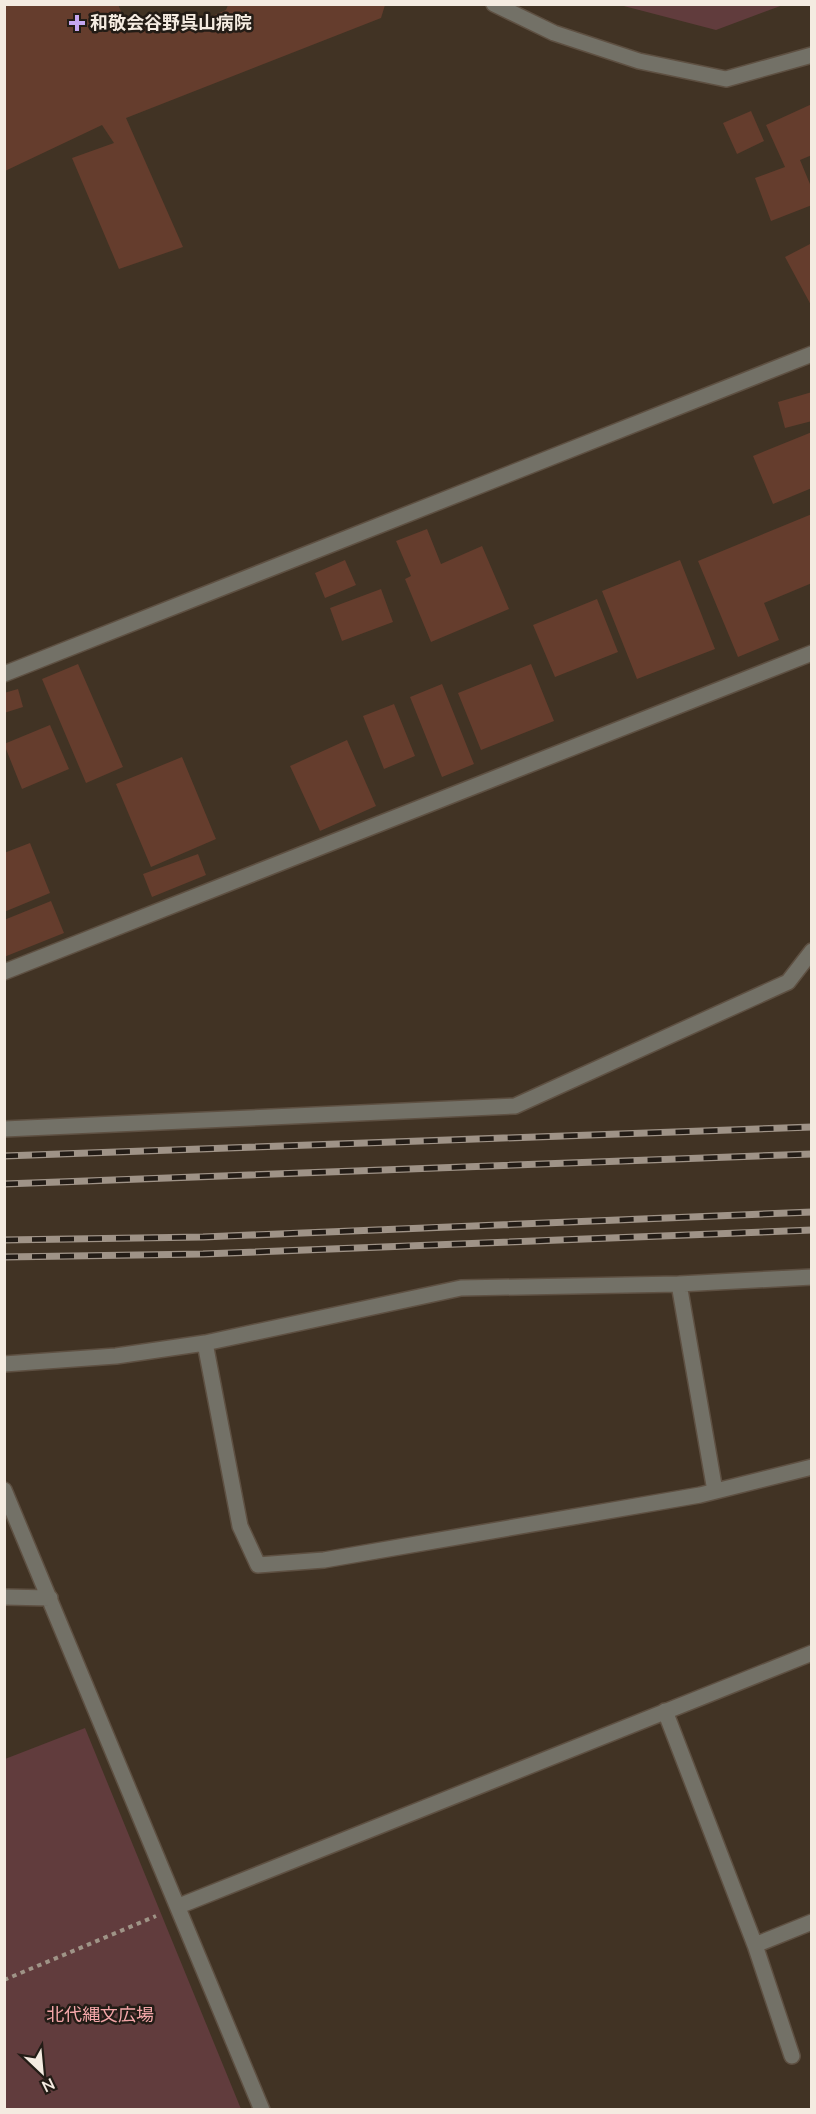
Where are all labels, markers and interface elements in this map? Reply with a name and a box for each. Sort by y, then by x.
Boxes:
place label: 和敬会谷野呉山病院 [90,11,252,35]
marker: 和敬会谷野呉山病院 [68,14,86,32]
park label: 北代縄文広場 [46,2003,154,2027]
north arrow [12,2042,72,2102]
text: N [38,2072,58,2097]

